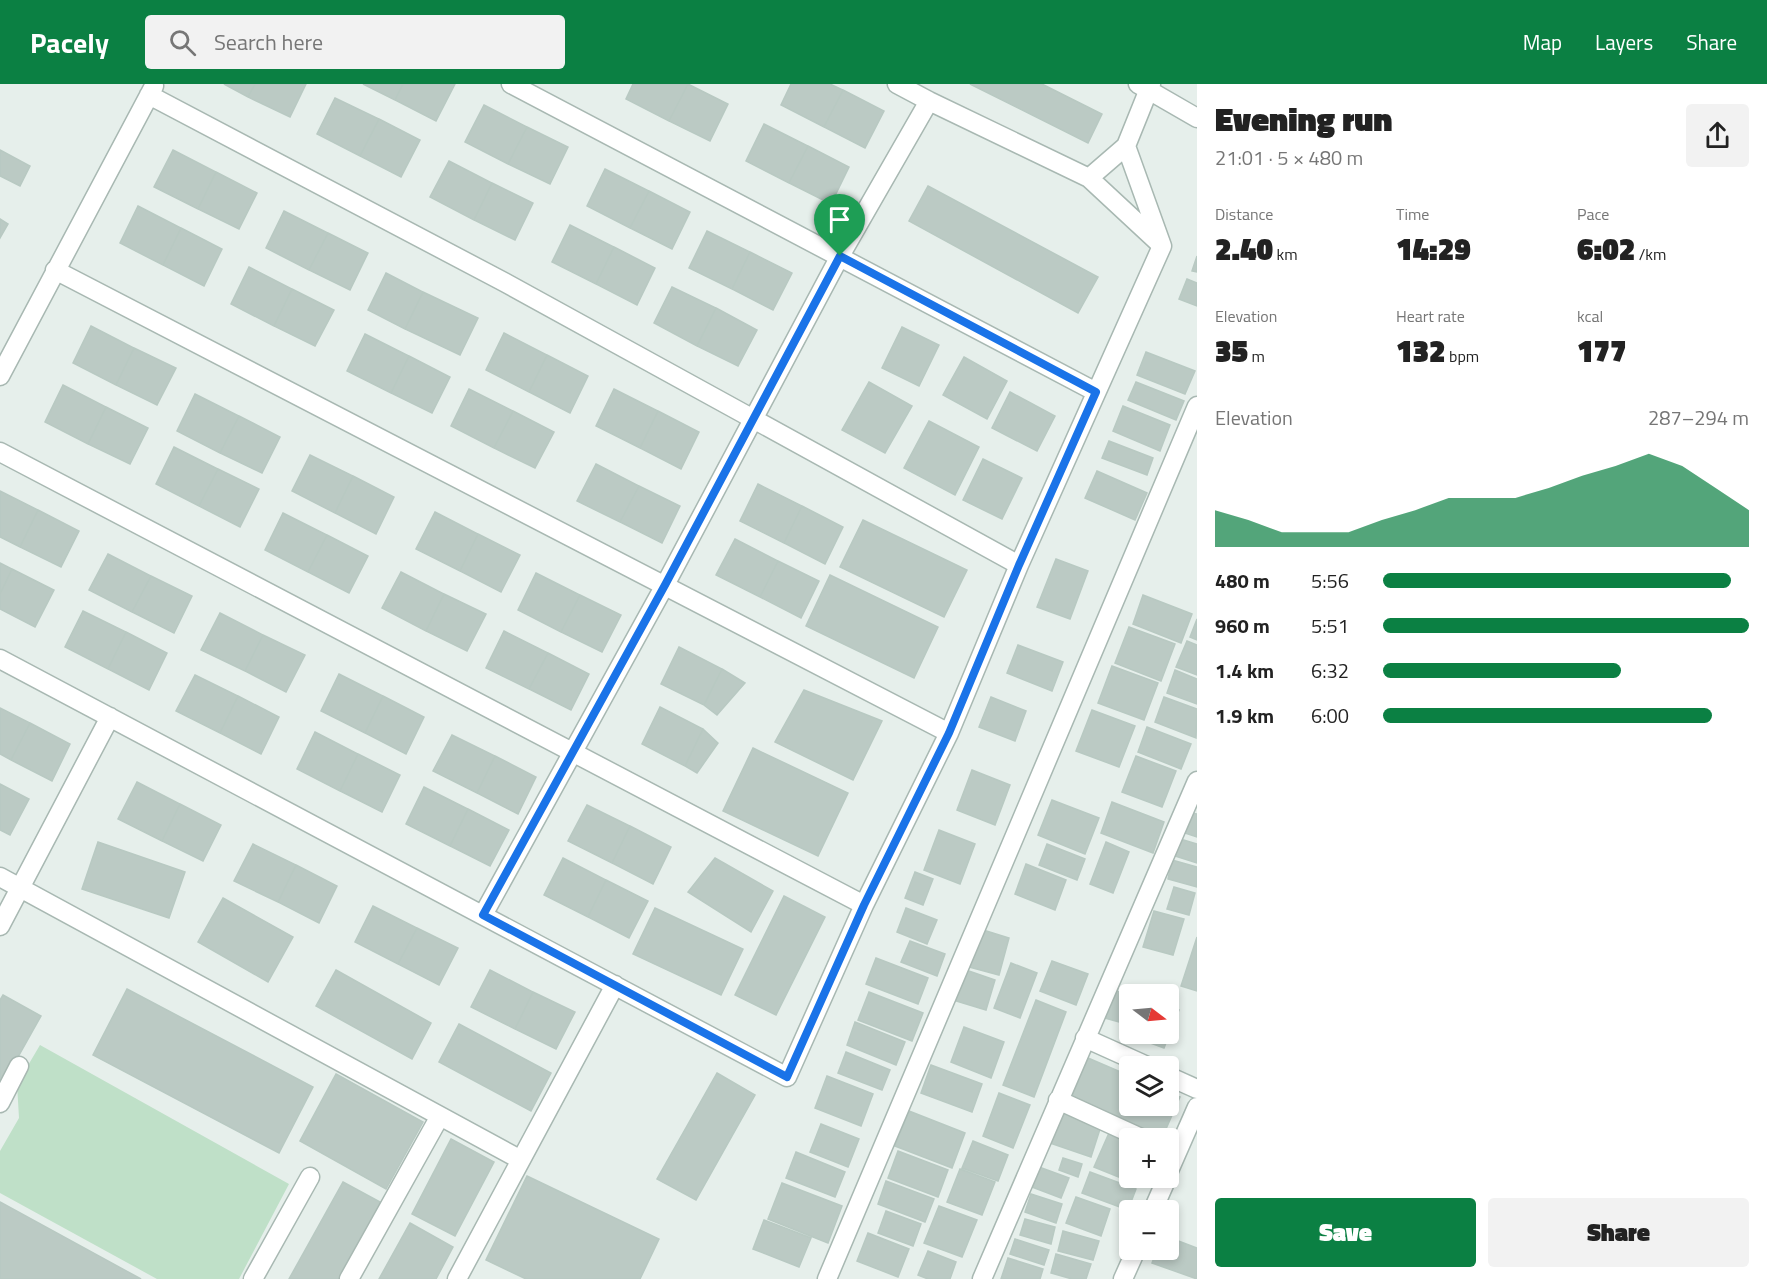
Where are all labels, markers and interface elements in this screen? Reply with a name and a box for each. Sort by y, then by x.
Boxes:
search box [145,15,565,69]
text: Pacely [30,21,109,64]
text: Search here [214,25,323,59]
icon: search [166,26,199,59]
text: Map [1523,26,1562,58]
text: Layers [1595,26,1653,58]
text: Share [1686,26,1737,58]
text: Evening run [1215,94,1392,144]
button: share [1686,104,1749,167]
text: 21:01 · 5 × 480 m [1215,142,1363,173]
pin [814,194,865,256]
text: Distance [1215,202,1273,226]
text: Time [1396,202,1429,226]
text: Pace [1577,202,1609,226]
icon: arrive [823,203,856,236]
text: 2.40 [1215,226,1273,272]
text: 14:29 [1396,226,1471,272]
text: 6:02 [1577,226,1635,272]
text: km [1273,242,1298,266]
text: /km [1635,242,1666,266]
text: Elevation [1215,304,1277,328]
text: Heart rate [1396,304,1465,328]
text: kcal [1577,304,1603,328]
text: 35 [1215,328,1248,374]
text: 132 [1396,328,1446,374]
text: 177 [1577,328,1627,374]
text: m [1248,344,1265,368]
text: bpm [1446,344,1479,368]
text: Elevation [1215,402,1293,433]
text: 287–294 m [1648,402,1749,433]
text: 480 m [1215,565,1270,596]
text: 5:56 [1311,565,1349,596]
text: 960 m [1215,610,1270,641]
text: 5:51 [1311,610,1349,641]
text: 1.4 km [1215,655,1274,686]
text: 6:32 [1311,655,1349,686]
text: 1.9 km [1215,700,1274,731]
text: 6:00 [1311,700,1349,731]
north arrow [1119,984,1179,1044]
map controls [1119,984,1179,1260]
button: layers [1119,1056,1179,1116]
button: + [1119,1128,1179,1188]
button: Save [1215,1198,1476,1267]
button: Share [1488,1198,1749,1267]
button: − [1119,1200,1179,1260]

